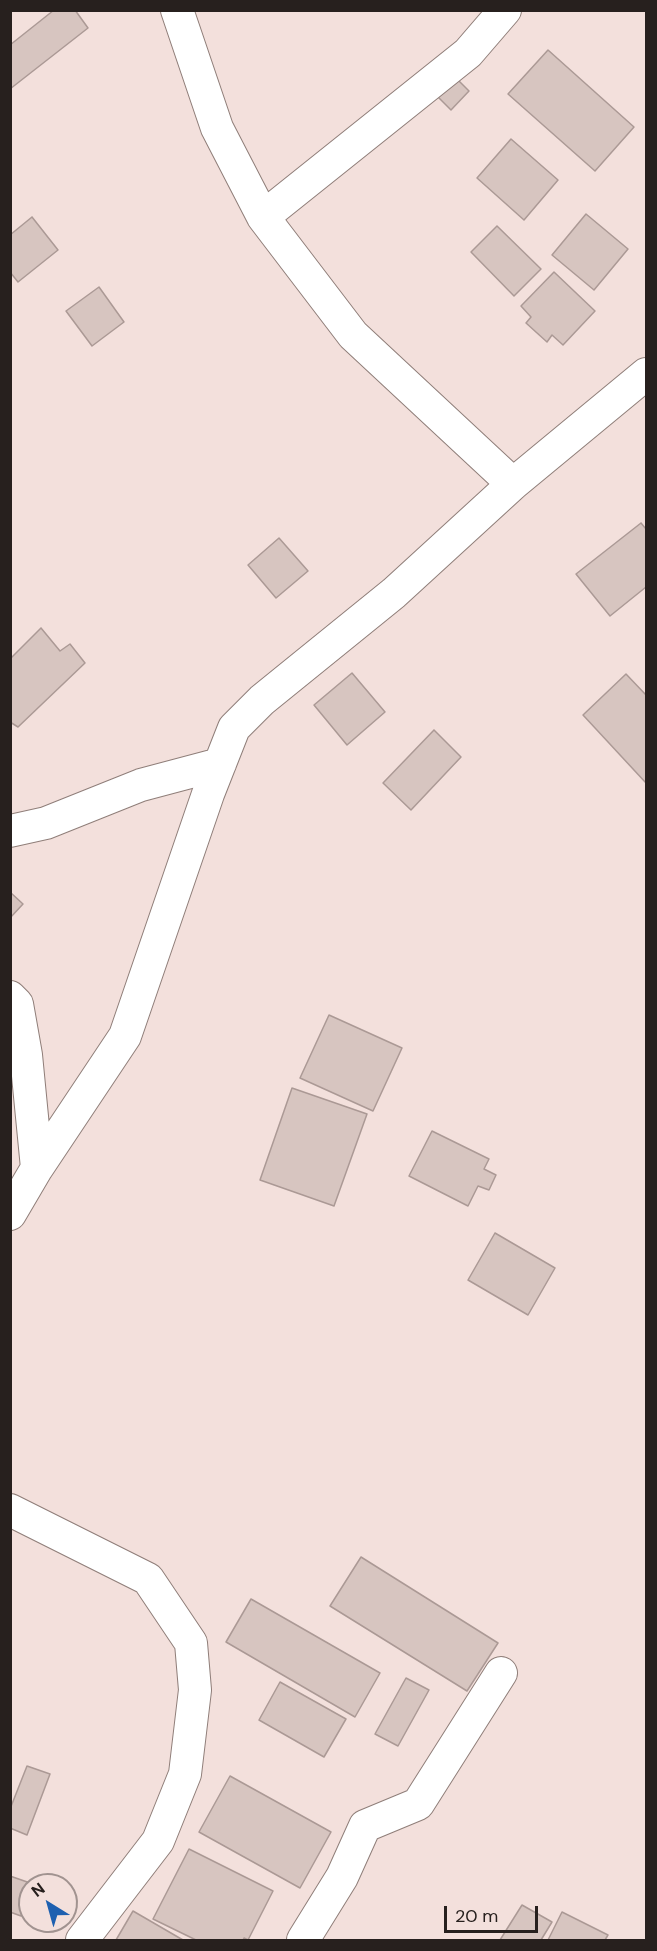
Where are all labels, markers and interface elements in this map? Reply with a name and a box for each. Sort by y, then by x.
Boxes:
north arrow [18,1873,78,1933]
text: N [27,1878,49,1902]
scale bar [447,1894,542,1932]
text: 20 m [455,1904,498,1928]

